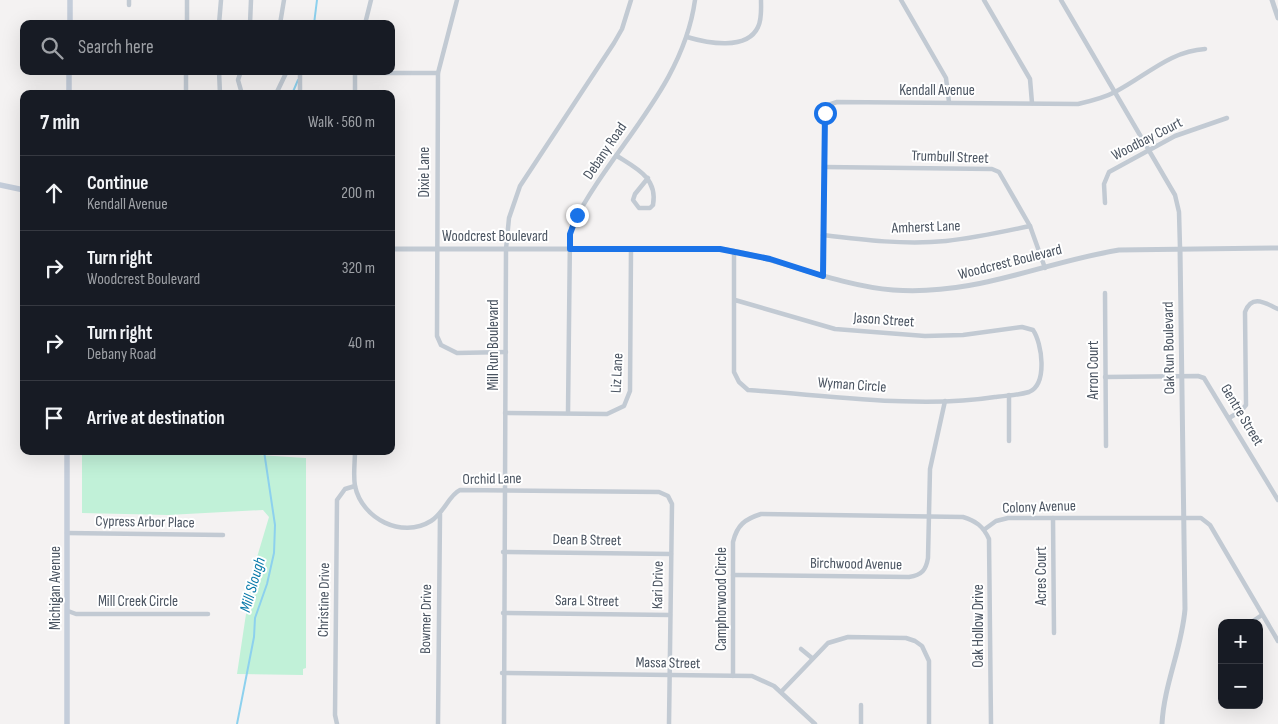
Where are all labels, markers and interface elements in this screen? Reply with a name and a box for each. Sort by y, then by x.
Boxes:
search box [20,20,395,75]
icon: search [38,34,66,62]
text: Search here [78,36,154,59]
street label: Kendall Avenue [899,81,975,100]
route start [814,102,837,125]
text: 7 min [40,110,80,135]
text: Walk · 560 m [308,113,375,132]
street label: Woodbay Court [1108,113,1186,165]
street label: Debany Road [579,119,631,183]
street label: Trumbull Street [911,146,989,168]
street label: Dixie Lane [415,147,434,197]
text: Continue [87,172,148,195]
icon: ahead [40,179,68,207]
text: 200 m [341,184,375,203]
text: Kendall Avenue [87,195,168,214]
route end [566,204,589,227]
street label: Amherst Lane [890,216,961,238]
street label: Woodcrest Boulevard [442,227,548,246]
street label: Woodcrest Boulevard [956,240,1064,284]
text: Turn right [87,247,152,270]
icon: right [40,254,68,282]
text: 320 m [342,259,375,278]
text: Woodcrest Boulevard [87,270,200,289]
street label: Mill Run Boulevard [484,299,503,391]
street label: Oak Run Boulevard [1159,301,1179,395]
street label: Jason Street [852,308,915,332]
text: Turn right [87,322,152,345]
icon: right [40,329,68,357]
text: 40 m [348,334,375,353]
street label: Arron Court [1084,340,1103,400]
text: Debany Road [87,345,156,364]
street label: Liz Lane [606,353,628,393]
street label: Wyman Circle [817,373,887,397]
street label: Gentre Street [1216,381,1268,450]
icon: arrive [40,404,68,432]
text: Arrive at destination [87,407,225,430]
street label: Orchid Lane [462,469,522,489]
street label: Colony Avenue [1002,496,1076,518]
street label: Cypress Arbor Place [95,512,195,532]
street label: Dean B Street [552,530,622,550]
street label: Michigan Avenue [46,546,65,630]
street label: Acres Court [1032,546,1051,607]
street label: Camphorwood Circle [712,547,731,651]
street label: Birchwood Avenue [810,554,902,574]
water label: Mill Slough [236,555,270,615]
street label: Kari Drive [648,561,668,609]
street label: Christine Drive [314,563,334,637]
street label: Bowmer Drive [416,584,436,654]
street label: Oak Hollow Drive [969,584,988,668]
street label: Sara L Street [555,591,620,611]
street label: Mill Creek Circle [98,592,178,611]
map controls [1218,619,1263,709]
button: + [1218,619,1263,664]
street label: Massa Street [635,653,701,673]
button: − [1218,664,1263,709]

